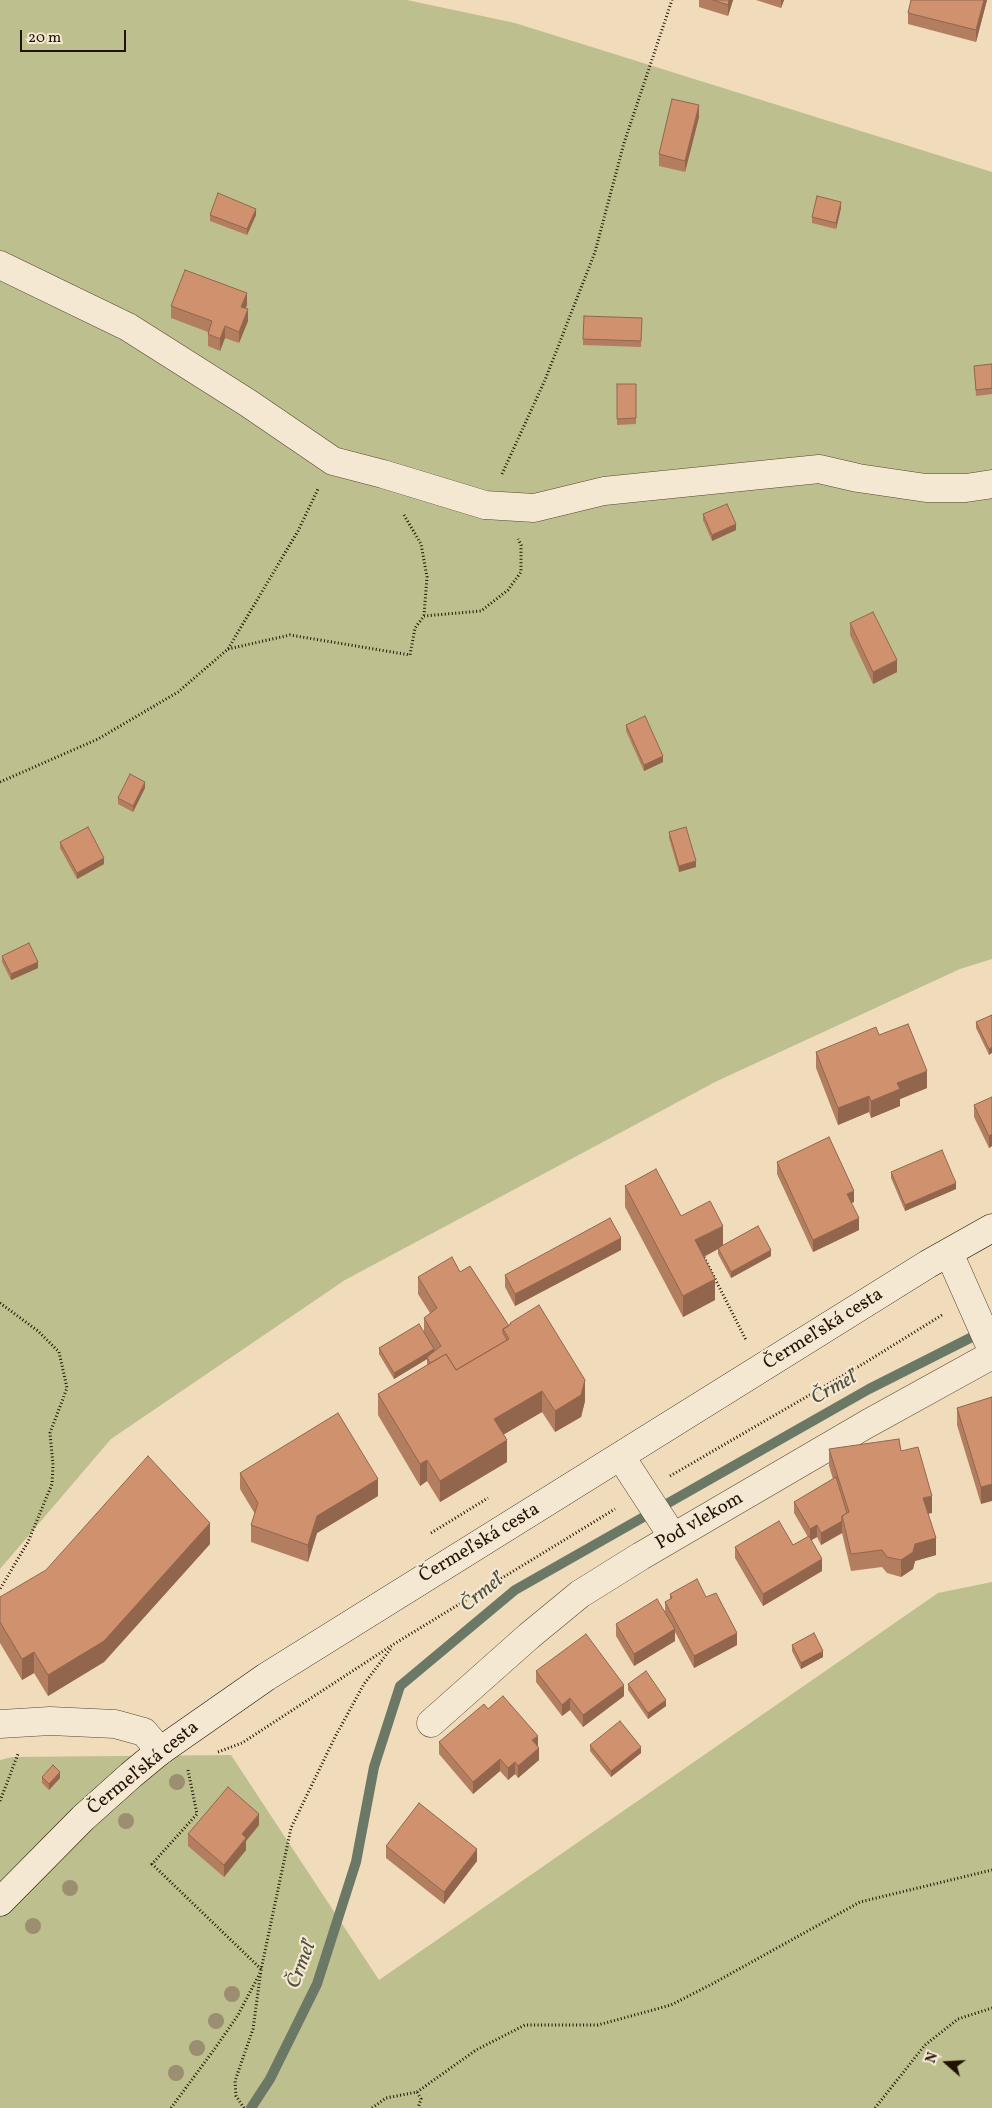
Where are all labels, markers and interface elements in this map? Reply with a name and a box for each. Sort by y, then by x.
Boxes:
scale bar [22,20,129,52]
text: 20 m [28,28,61,49]
street label: Čermeľská cesta [760,1284,888,1376]
water label: Črmeľ [808,1367,862,1411]
street label: Pod vlekom [652,1488,748,1556]
street label: Čermeľská cesta [415,1499,545,1589]
water label: Črmeľ [456,1569,510,1619]
street label: Čermeľská cesta [84,1717,204,1821]
water label: Črmeľ [283,1938,323,1992]
north arrow [922,2038,972,2088]
text: N [922,2050,943,2066]

